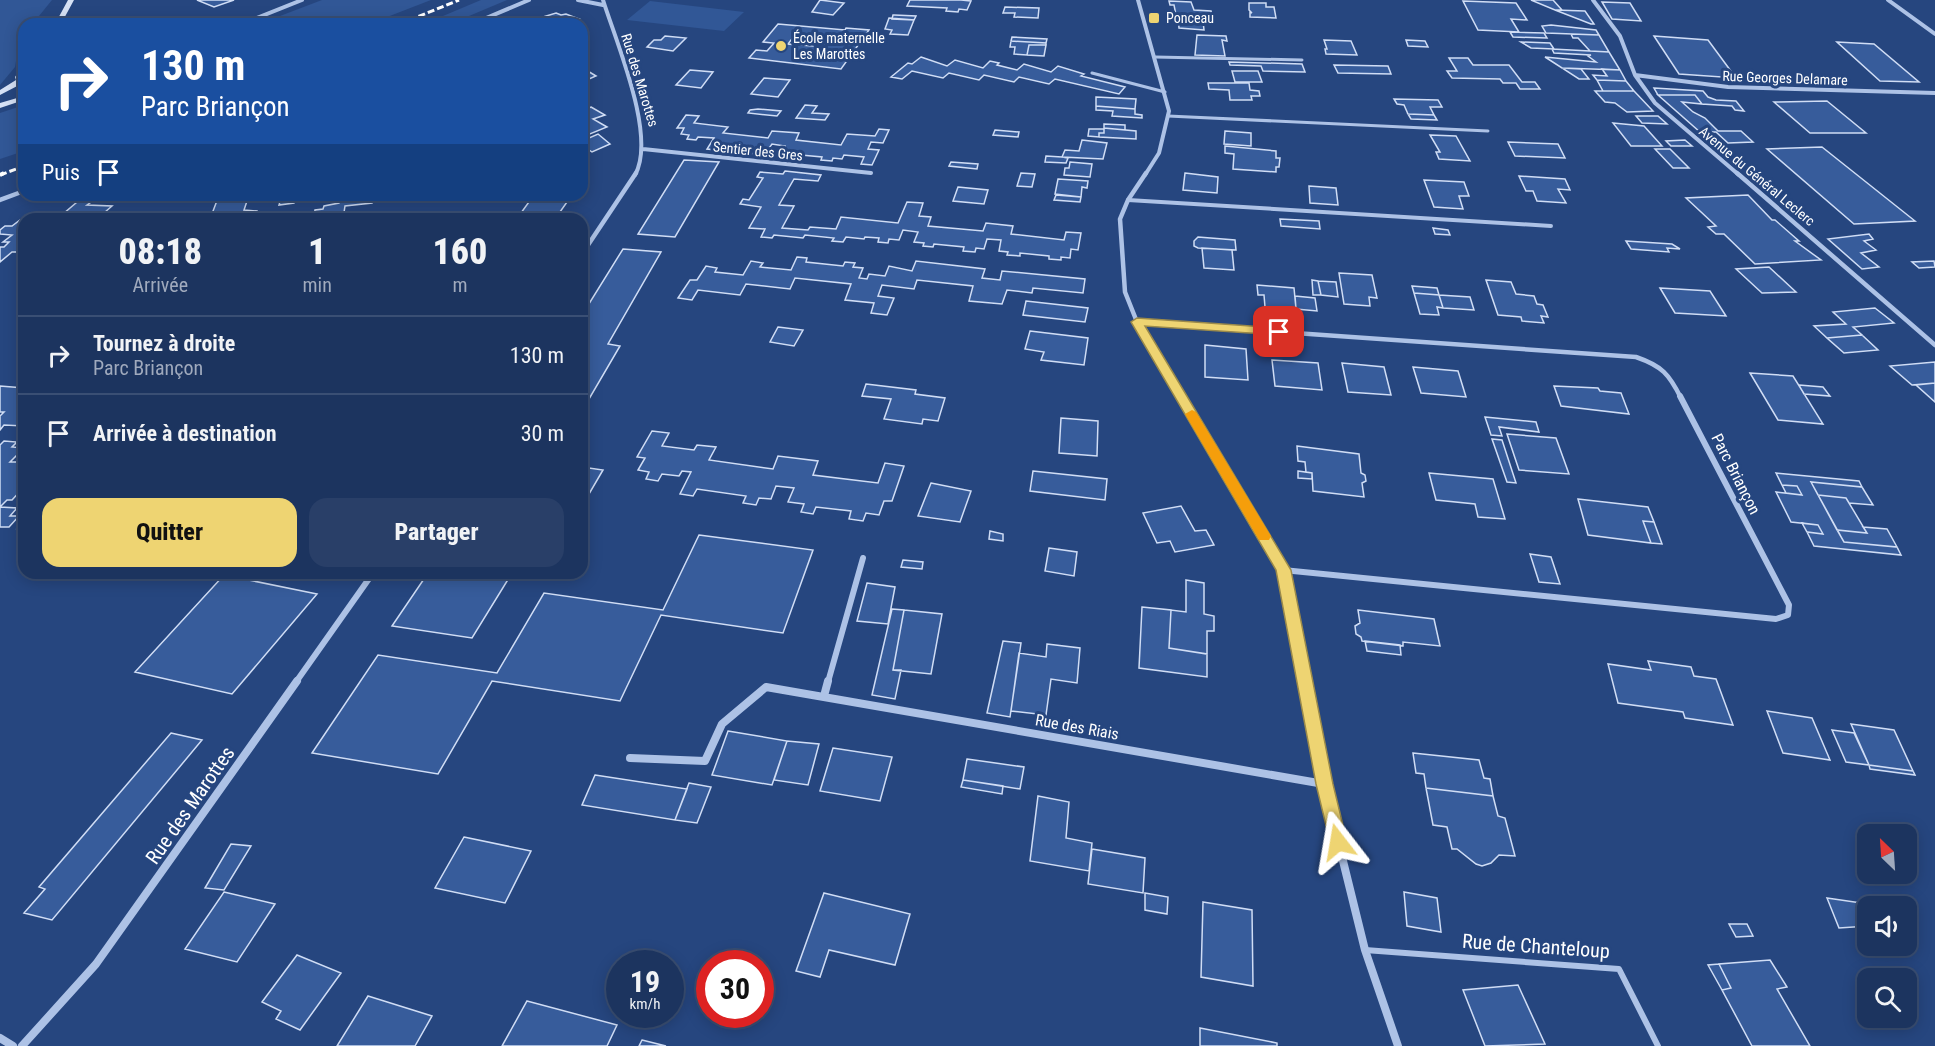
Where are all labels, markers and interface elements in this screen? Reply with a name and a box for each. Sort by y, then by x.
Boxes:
place label: Ponceau [1166,10,1214,26]
marker: Ponceau [1147,11,1161,25]
place label: École maternelle Les Marottes [793,29,885,62]
street label: Rue des Marottes [618,31,662,129]
marker: École maternelle Les Marottes [774,39,788,53]
text: 130 m [141,41,246,90]
icon: right [42,42,120,120]
street label: Rue Georges Delamare [1722,68,1848,88]
text: Parc Briançon [141,91,290,123]
street label: Avenue du Général Leclerc [1696,123,1818,229]
street label: Sentier des Gres [712,138,804,164]
icon: arrive [92,156,125,189]
text: Puis [42,160,80,185]
text: 08:18 [119,231,202,273]
text: 1 [308,231,326,273]
text: 160 [432,231,487,273]
text: Arrivée [133,273,188,297]
text: min [303,273,332,297]
text: m [452,273,467,297]
pin [1253,306,1304,357]
icon: arrive [1262,315,1295,348]
text: Tournez à droite [93,331,235,356]
icon: right [42,339,75,372]
text: 130 m [510,343,564,368]
text: Parc Briançon [93,356,203,380]
icon: arrive [42,417,75,450]
text: Arrivée à destination [93,421,277,446]
text: 30 m [521,421,564,446]
street label: Parc Briançon [1708,430,1764,518]
button: Quitter [42,498,297,567]
button: Partager [309,498,564,567]
street label: Rue des Riais [1034,710,1120,744]
street label: Rue des Marottes [141,742,239,868]
position arrow [1306,810,1370,874]
north arrow [1857,824,1917,884]
map controls [1857,824,1917,1028]
button: sound [1857,896,1917,956]
street label: Rue de Chanteloup [1461,929,1611,963]
speed limit sign: 30 [696,950,774,1028]
text: 19 [630,964,660,999]
button: search [1857,968,1917,1028]
text: km/h [630,995,660,1013]

